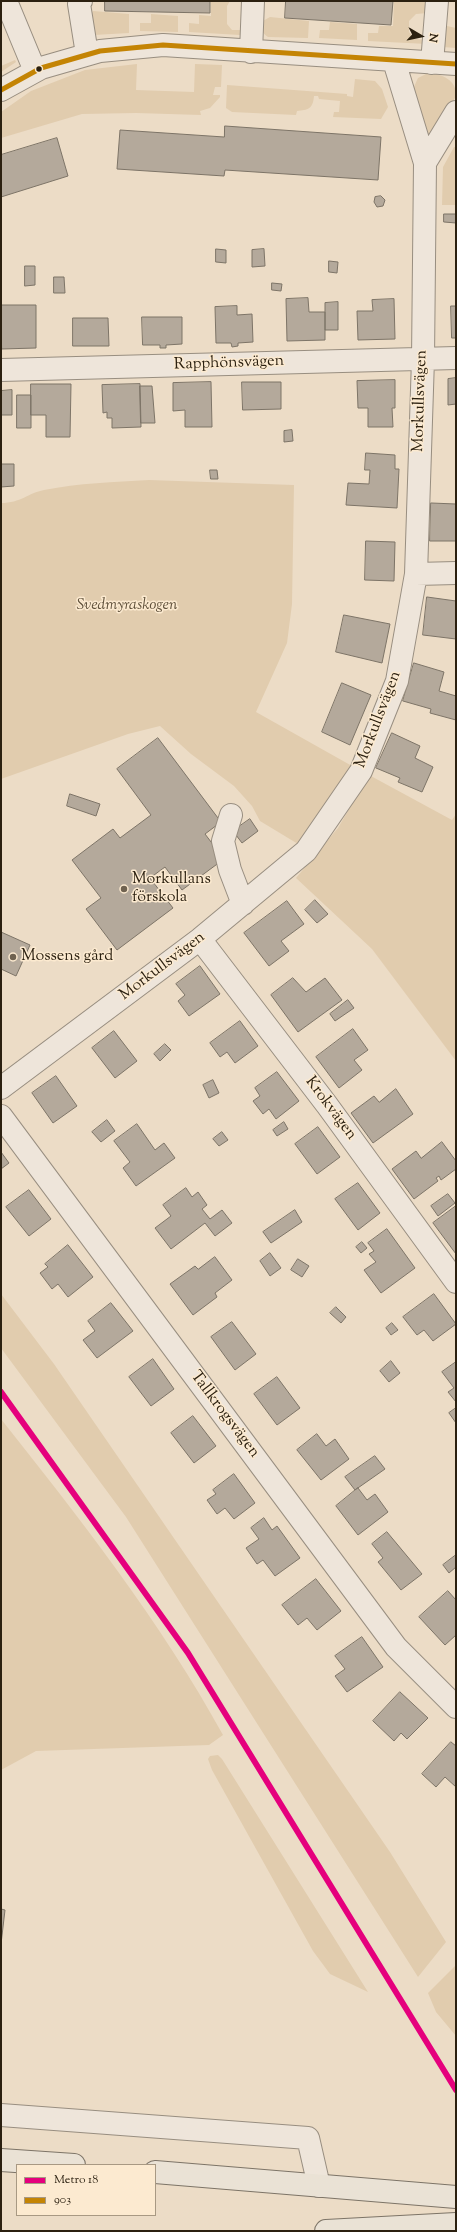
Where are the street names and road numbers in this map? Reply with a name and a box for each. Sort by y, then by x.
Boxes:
street label: Morkullsvägen [410,350,432,452]
street label: Rapphönsvägen [174,352,284,376]
street label: Morkullsvägen [352,669,406,771]
street label: Morkullsvägen [116,929,210,1005]
street label: Krokvägen [300,1073,360,1145]
street label: Tallkrogsvägen [185,1368,263,1462]

